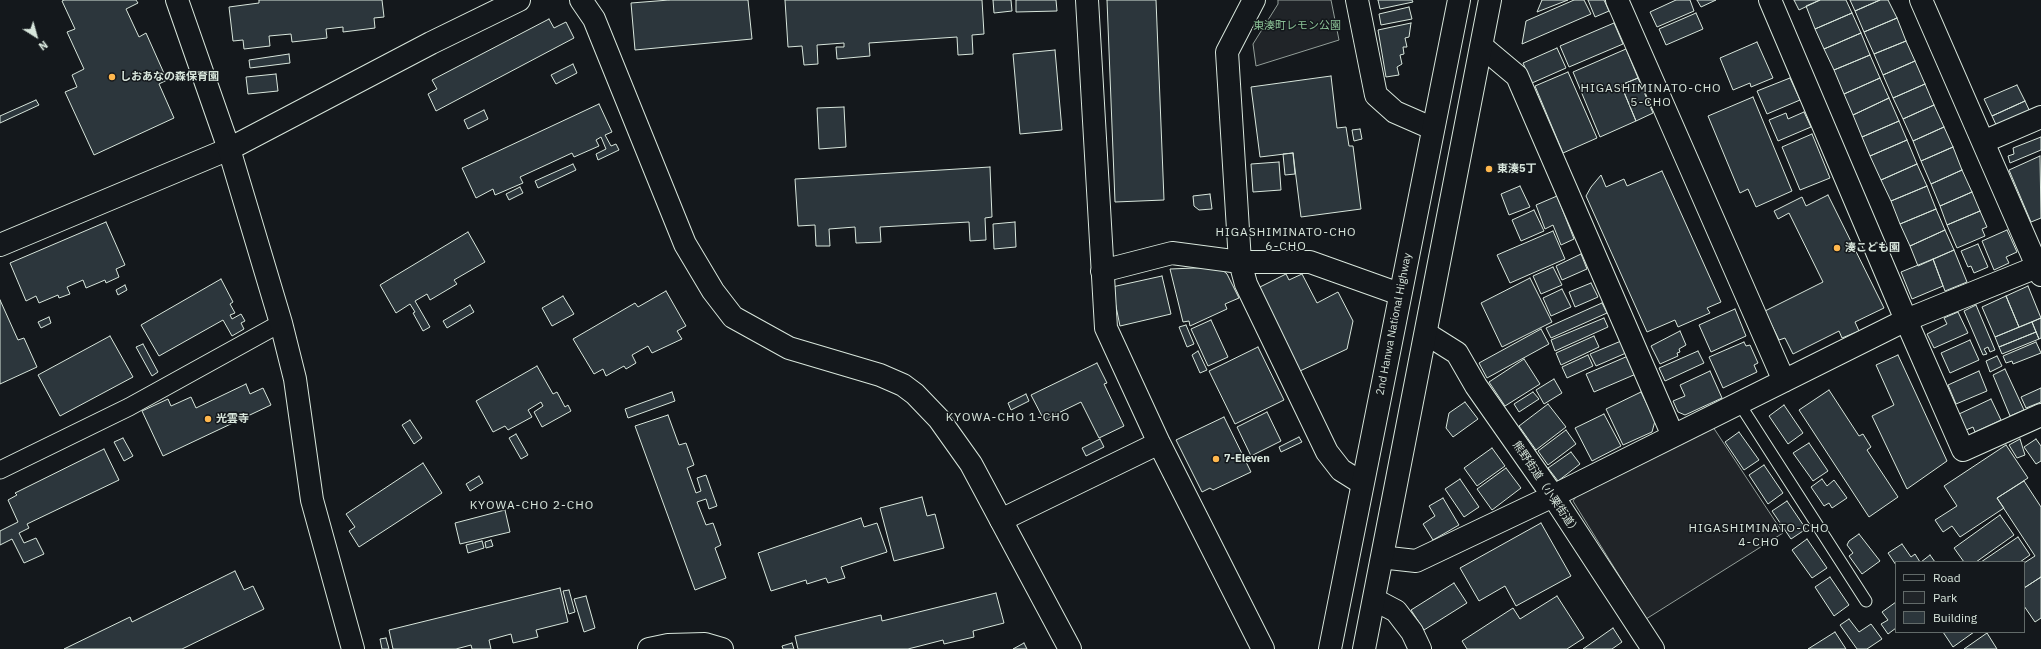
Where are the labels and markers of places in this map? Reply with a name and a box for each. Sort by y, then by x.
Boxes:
place label: しおあなの森保育園 [120,70,219,84]
marker: しおあなの森保育園 [107,72,117,82]
place label: 東湊5丁 [1497,162,1537,176]
marker: 東湊5丁 [1484,164,1494,174]
place label: 湊こども園 [1845,241,1900,255]
marker: 湊こども園 [1832,243,1842,253]
place label: 光雲寺 [216,412,249,426]
marker: 光雲寺 [203,414,213,424]
place label: 7-Eleven [1224,452,1270,466]
marker: 7-Eleven [1211,454,1221,464]

